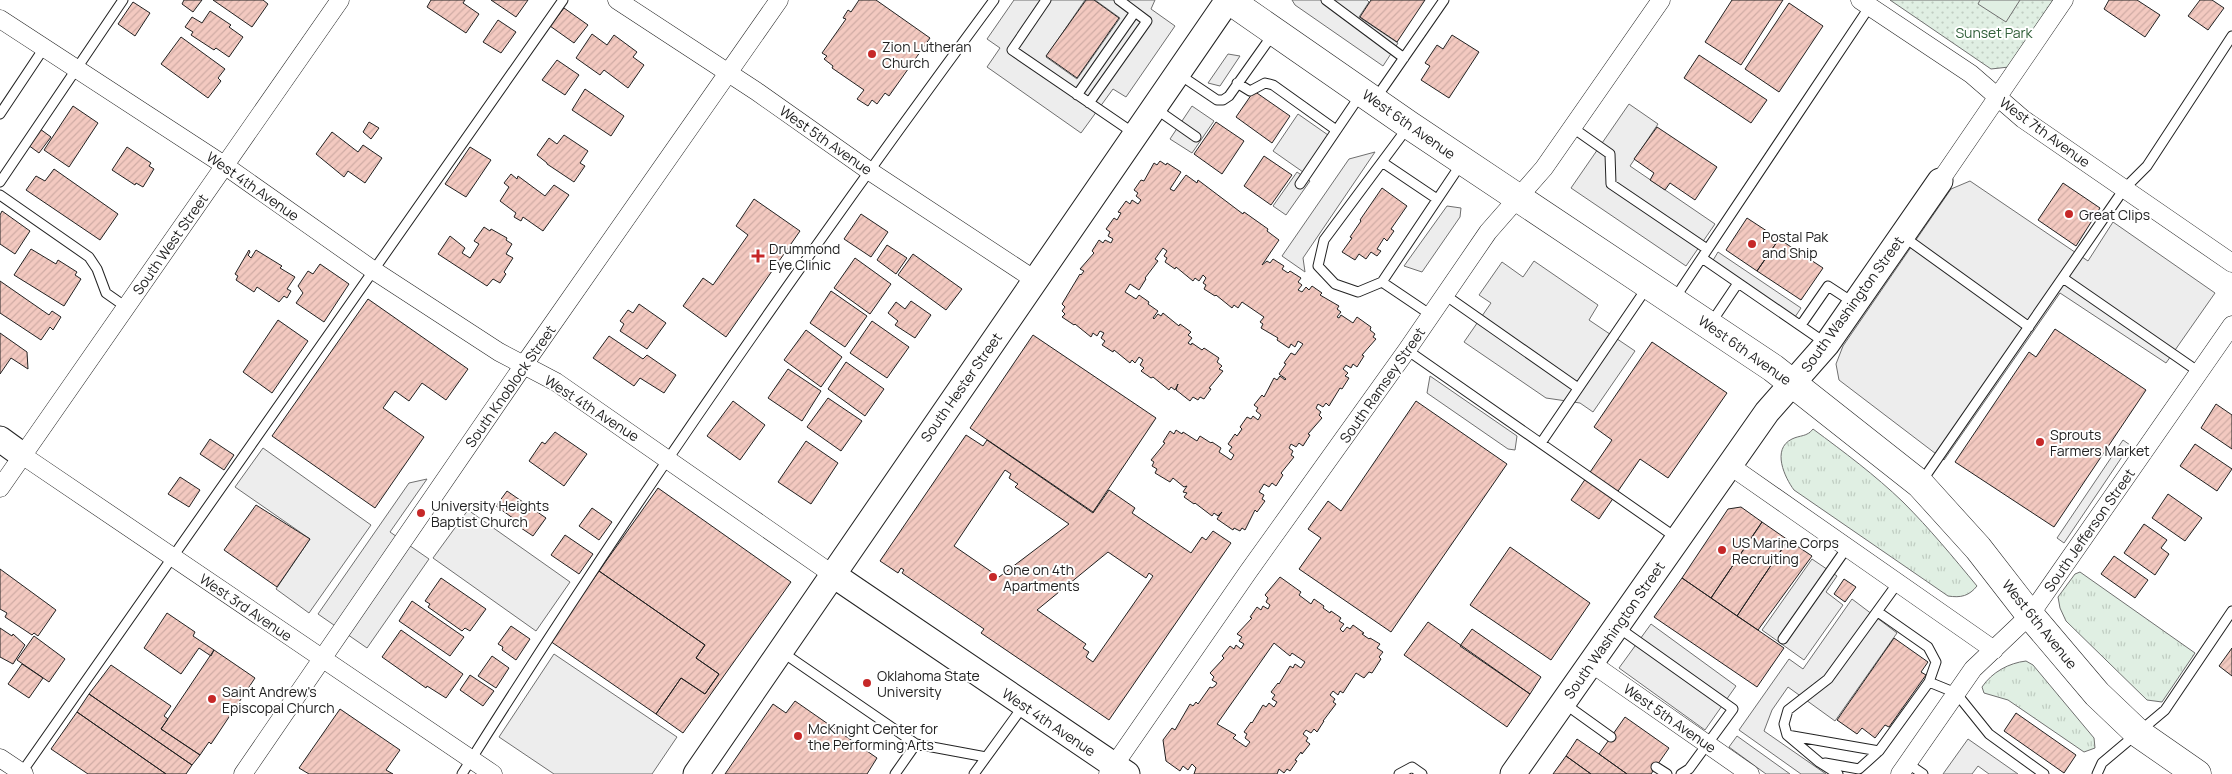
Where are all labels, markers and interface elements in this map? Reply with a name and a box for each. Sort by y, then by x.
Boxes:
park label: Sunset Park [1955,23,2034,42]
place label: Zion Lutheran Church [882,37,972,72]
marker: Zion Lutheran Church [866,48,878,60]
street label: West 6th Avenue [1359,85,1459,163]
street label: West 7th Avenue [1996,93,2094,171]
street label: West 5th Avenue [776,101,876,179]
street label: West 4th Avenue [203,147,303,225]
street label: South West Street [128,189,212,298]
place label: Great Clips [2079,205,2150,224]
marker: Great Clips [2063,208,2075,220]
place label: Postal Pak and Ship [1762,227,1829,262]
street label: South Washington Street [1796,232,1908,376]
marker: Postal Pak and Ship [1746,238,1758,250]
place label: Drummond Eye Clinic [769,239,840,274]
marker: Drummond Eye Clinic [751,249,765,263]
street label: West 6th Avenue [1695,311,1795,389]
street label: South Knoblock Street [461,321,560,451]
street label: South Ramsey Street [1335,323,1429,447]
street label: South Hester Street [916,328,1006,446]
street label: West 4th Avenue [541,370,643,446]
place label: Sprouts Farmers Market [2050,425,2150,460]
marker: Sprouts Farmers Market [2034,436,2046,448]
street label: South Jefferson Street [2039,464,2139,595]
place label: University Heights Baptist Church [431,496,549,531]
marker: University Heights Baptist Church [415,507,427,519]
place label: US Marine Corps Recruiting [1732,533,1839,568]
marker: US Marine Corps Recruiting [1716,544,1728,556]
street label: South Washington Street [1559,557,1669,702]
place label: One on 4th Apartments [1003,560,1080,595]
street label: West 3rd Avenue [196,569,296,645]
marker: One on 4th Apartments [987,571,999,583]
street label: West 6th Avenue [1998,575,2082,673]
place label: Oklahoma State University [877,666,980,701]
marker: Oklahoma State University [861,677,873,689]
street label: West 5th Avenue [1620,679,1720,757]
place label: Saint Andrew's Episcopal Church [222,682,334,717]
street label: West 4th Avenue [998,684,1100,760]
marker: Saint Andrew's Episcopal Church [206,693,218,705]
place label: McKnight Center for the Performing Arts [808,719,938,754]
marker: McKnight Center for the Performing Arts [792,730,804,742]

